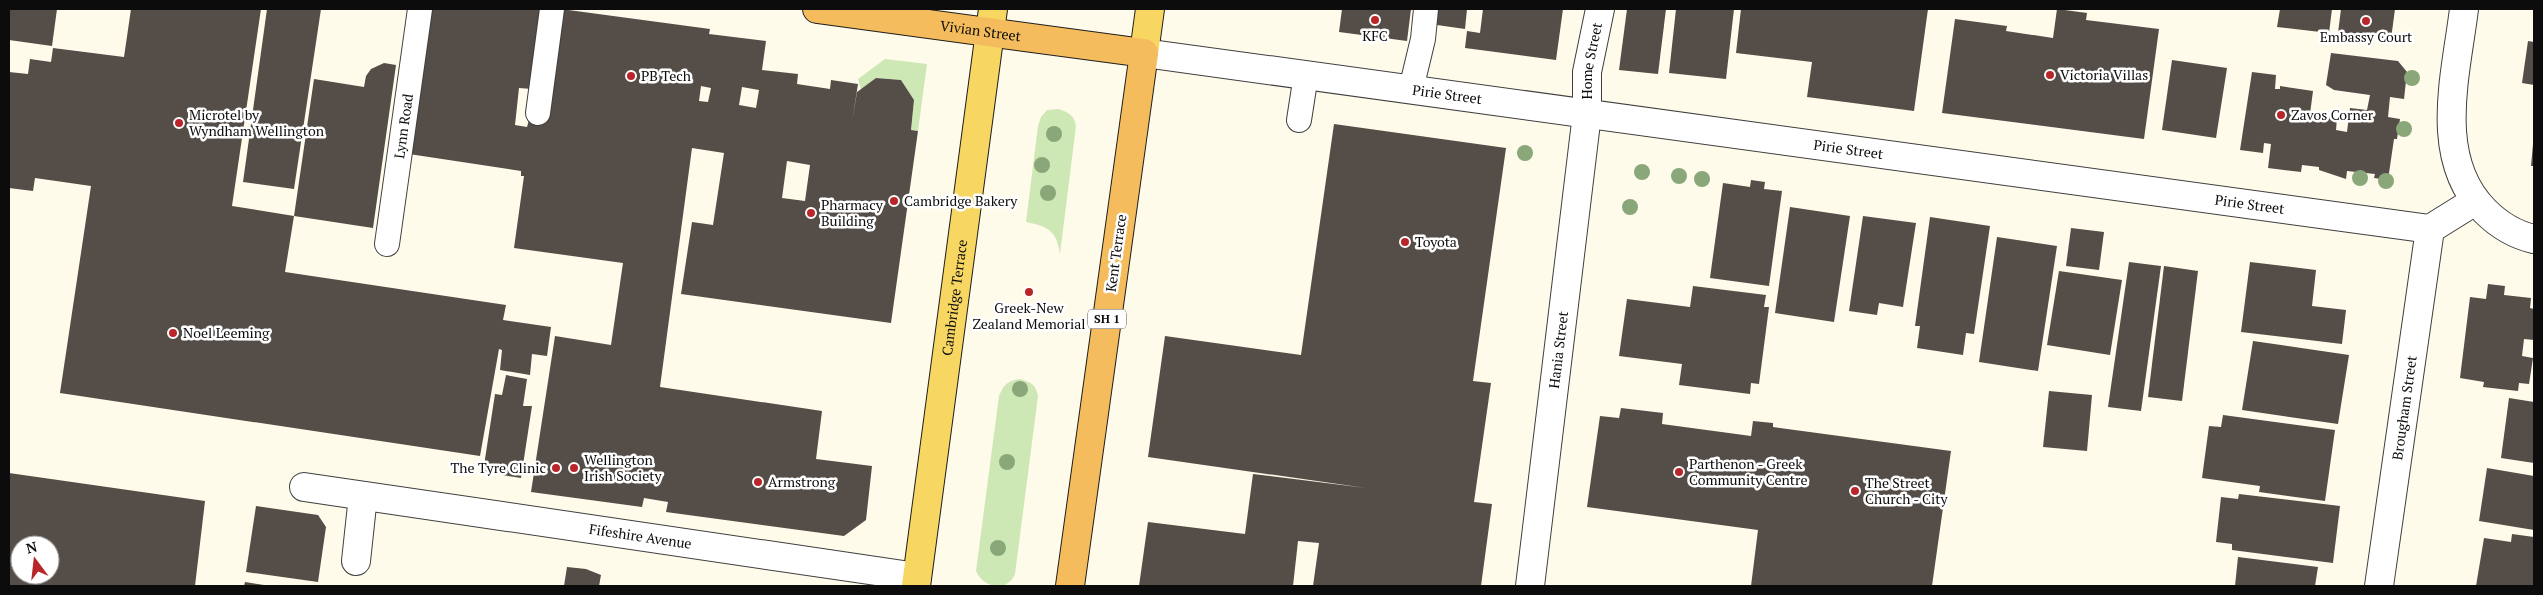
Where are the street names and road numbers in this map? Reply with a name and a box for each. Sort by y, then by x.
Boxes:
street label: Vivian Street [939,16,1023,45]
street label: Home Street [1577,20,1606,99]
street label: Pirie Street [1411,80,1484,108]
street label: Lynn Road [389,92,417,160]
street label: Pirie Street [1813,135,1885,163]
street label: Pirie Street [2214,190,2287,218]
street label: Kent Terrace [1101,213,1130,293]
street label: Cambridge Terrace [937,238,971,357]
street label: Hania Street [1544,309,1572,389]
road number: SH 1 [1088,310,1126,328]
street label: Brougham Street [2387,353,2421,461]
street label: Fifeshire Avenue [588,519,693,553]

